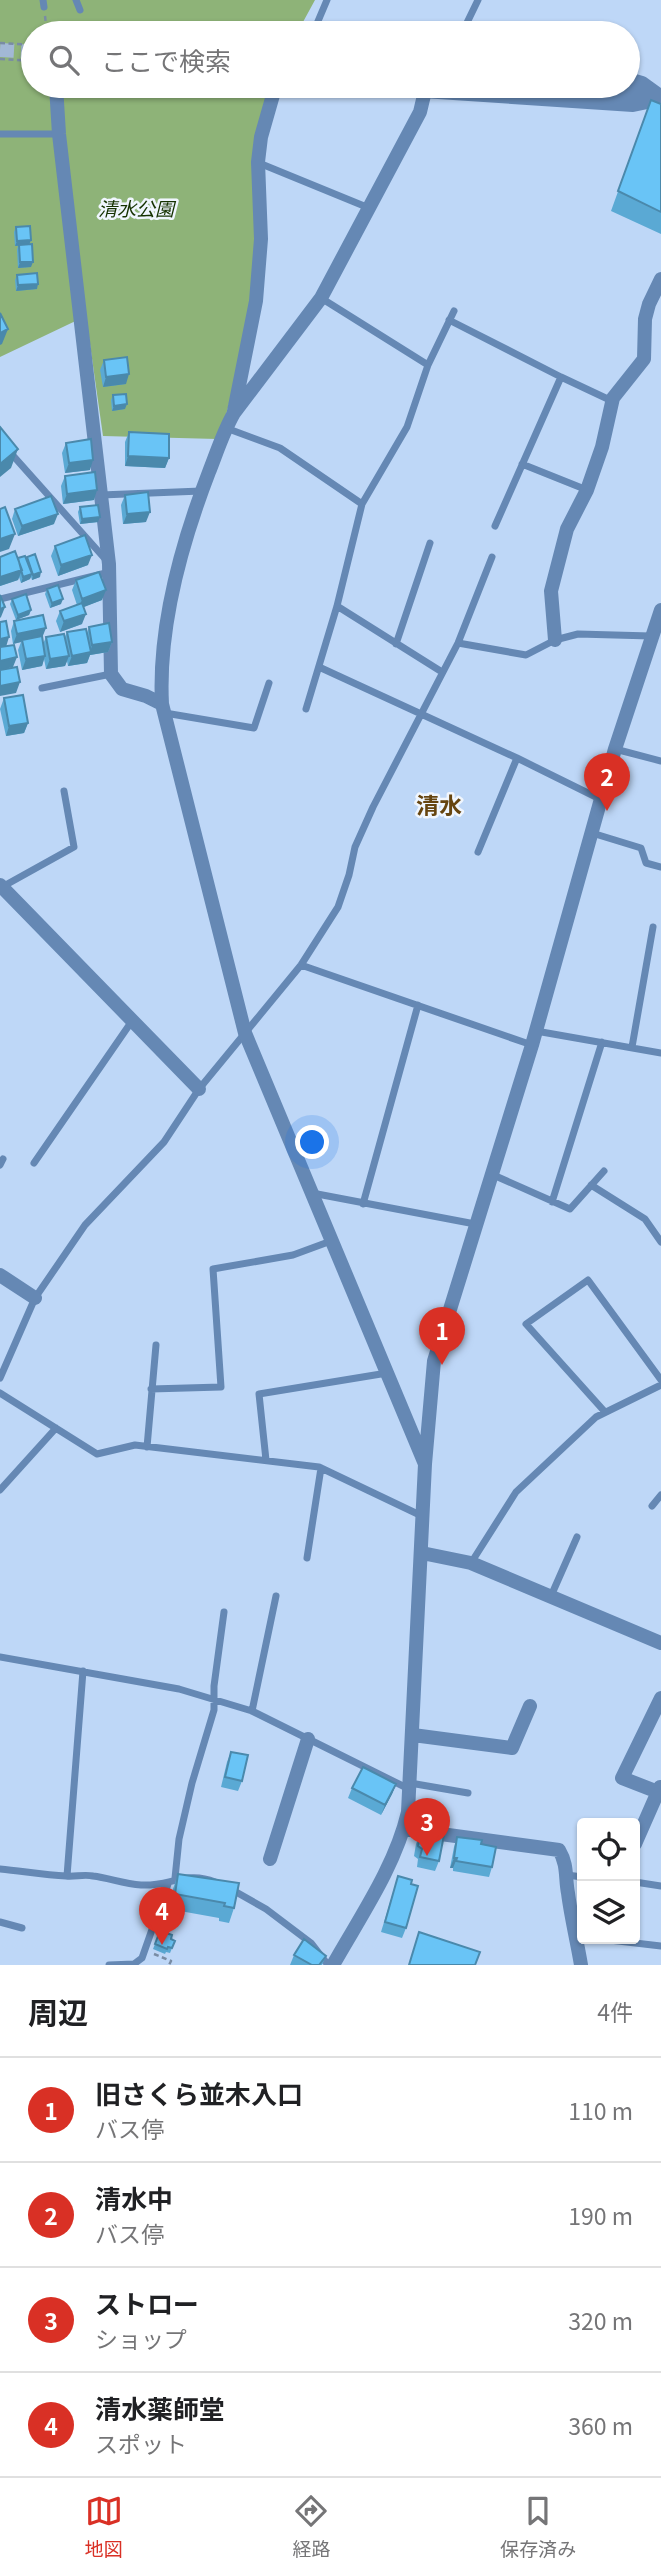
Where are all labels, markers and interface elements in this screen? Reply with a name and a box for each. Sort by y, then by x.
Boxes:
search box [21,21,640,98]
icon: search [45,41,83,79]
text: ここで検索 [101,41,231,78]
park label: 清水公園 [98,194,177,221]
pin: 2 [584,753,630,811]
district label: 清水 [416,787,462,821]
your location [295,1125,329,1159]
pin: 1 [419,1307,465,1365]
pin: 3 [404,1798,450,1856]
map controls [577,1818,640,1944]
button: locate [577,1818,640,1881]
button: layers [577,1881,640,1944]
pin: 4 [139,1887,185,1945]
text: 周辺 [28,1989,88,2033]
text: 4件 [597,1994,633,2028]
text: 旧さくら並木入口 [95,2074,303,2111]
text: 1 [44,2093,58,2127]
text: 110 m [568,2093,633,2127]
text: バス停 [95,2111,164,2145]
text: 清水中 [95,2179,173,2216]
text: 2 [44,2198,58,2232]
text: 190 m [568,2198,633,2232]
text: バス停 [95,2216,164,2250]
text: ストロー [95,2284,199,2321]
text: 3 [44,2303,58,2337]
text: 320 m [568,2303,633,2337]
text: ショップ [95,2321,187,2355]
text: 清水薬師堂 [95,2389,225,2426]
text: 4 [44,2408,58,2442]
text: 360 m [568,2408,633,2442]
text: スポット [95,2426,187,2460]
tab: 地図 [85,2492,123,2561]
tab: 経路 [292,2492,330,2561]
tab: 保存済み [500,2492,576,2561]

